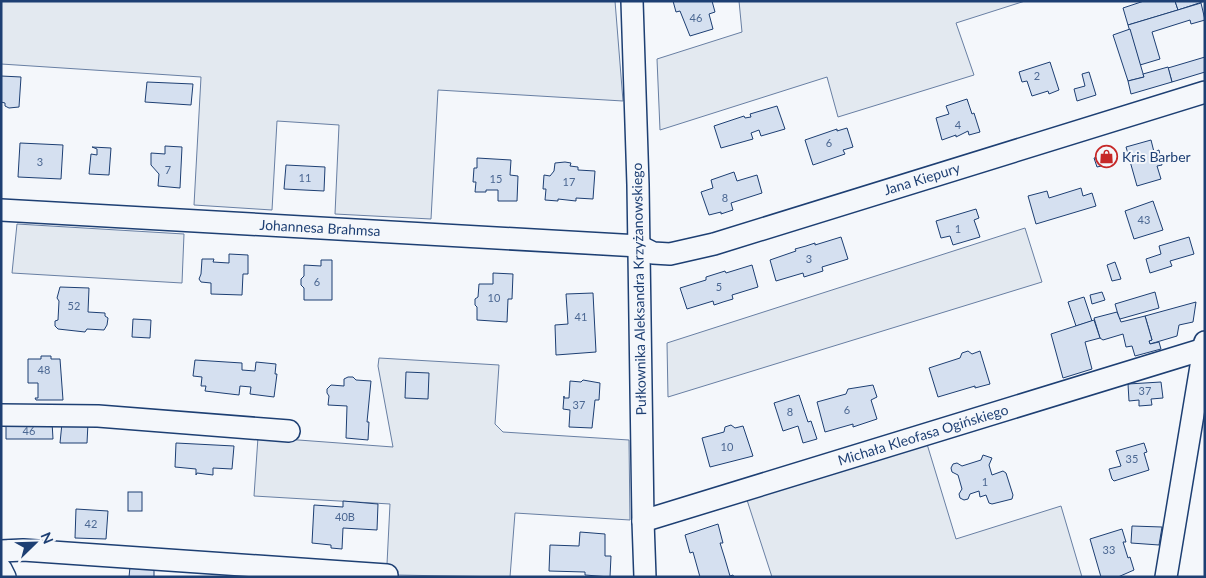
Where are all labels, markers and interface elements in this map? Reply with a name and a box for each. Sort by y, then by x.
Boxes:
house number: 46 [690,11,702,24]
house number: 2 [1034,69,1040,82]
house number: 4 [955,118,962,131]
house number: 6 [826,136,832,149]
shop icon: Kris Barber [1094,145,1118,169]
place label: Kris Barber [1122,148,1191,165]
house number: 3 [37,155,43,168]
street label: Jana Kiepury [882,159,963,198]
house number: 7 [165,163,171,176]
street label: Pułkownika Aleksandra Krzyżanowskiego [628,163,649,415]
house number: 11 [299,171,311,184]
house number: 15 [490,172,502,185]
house number: 17 [563,175,575,188]
house number: 8 [722,191,728,204]
house number: 43 [1138,213,1150,226]
street label: Johannesa Brahmsa [259,216,381,239]
house number: 1 [955,222,961,235]
house number: 3 [806,252,812,265]
house number: 6 [314,275,320,288]
house number: 5 [716,280,722,293]
house number: 10 [488,291,501,304]
house number: 52 [68,299,80,312]
house number: 41 [575,310,587,323]
house number: 48 [38,363,50,376]
house number: 37 [1139,384,1151,397]
house number: 37 [573,398,585,411]
street label: Michała Kleofasa Ogińskiego [836,400,1010,469]
house number: 6 [844,403,850,416]
house number: 8 [787,405,793,418]
house number: 46 [23,424,35,437]
house number: 10 [721,440,734,453]
house number: 35 [1126,452,1138,465]
house number: 1 [982,475,988,488]
house number: 40B [335,510,355,523]
house number: 42 [85,517,97,530]
north arrow [10,518,60,568]
text: N [37,529,57,546]
house number: 33 [1103,543,1115,556]

